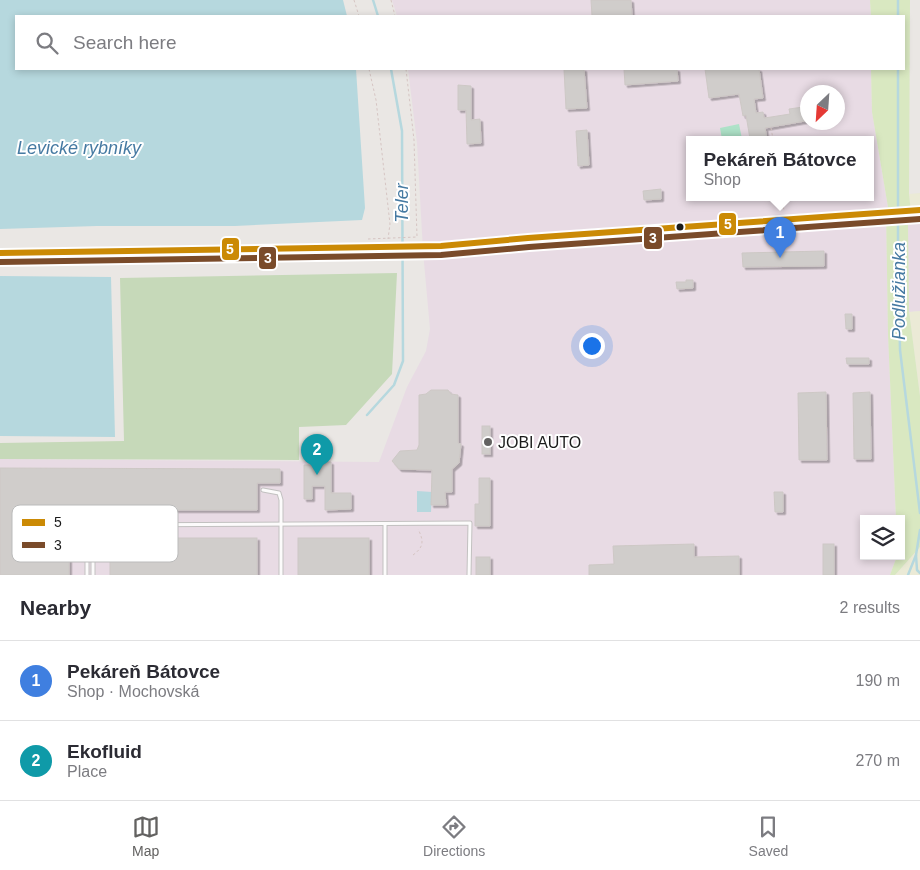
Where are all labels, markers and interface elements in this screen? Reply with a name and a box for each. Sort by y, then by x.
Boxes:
search box [15,15,905,70]
icon: search [33,29,61,57]
text: Search here [73,32,177,53]
north arrow [800,85,845,130]
popup [686,136,874,201]
water label: Levické rybníky [17,138,142,158]
text: Pekáreň Bátovce [703,149,857,170]
text: Shop [703,171,741,188]
water label: Teler [392,182,412,223]
line badge: 5 [718,212,737,236]
text: 5 [724,216,732,232]
pin: 1 [764,217,796,258]
unlabelled marker [675,222,685,232]
line badge: 3 [643,226,663,250]
text: 3 [649,230,657,246]
line badge: 5 [221,237,240,261]
text: 5 [226,241,234,257]
water label: Podlužianka [889,242,909,340]
line badge: 3 [258,246,277,270]
text: 3 [264,250,272,266]
your location [579,333,605,359]
pin: 2 [301,434,333,475]
place label: JOBI AUTO [498,434,581,451]
marker: JOBI AUTO [482,436,494,448]
legend [12,505,178,562]
text: 5 [54,514,62,530]
map controls [860,515,905,560]
button: layers [860,515,905,560]
text: 3 [54,537,62,553]
text: Nearby [20,596,91,619]
text: 2 results [840,599,900,616]
text: Pekáreň Bátovce [67,661,220,682]
text: 1 [32,672,40,689]
text: 190 m [856,672,900,689]
text: Shop · Mochovská [67,683,200,700]
text: Ekofluid [67,741,142,762]
text: 2 [32,752,40,769]
text: 270 m [856,752,900,769]
text: Place [67,763,107,780]
tab: Map [132,813,160,859]
tab: Directions [423,813,485,859]
tab: Saved [749,813,788,859]

